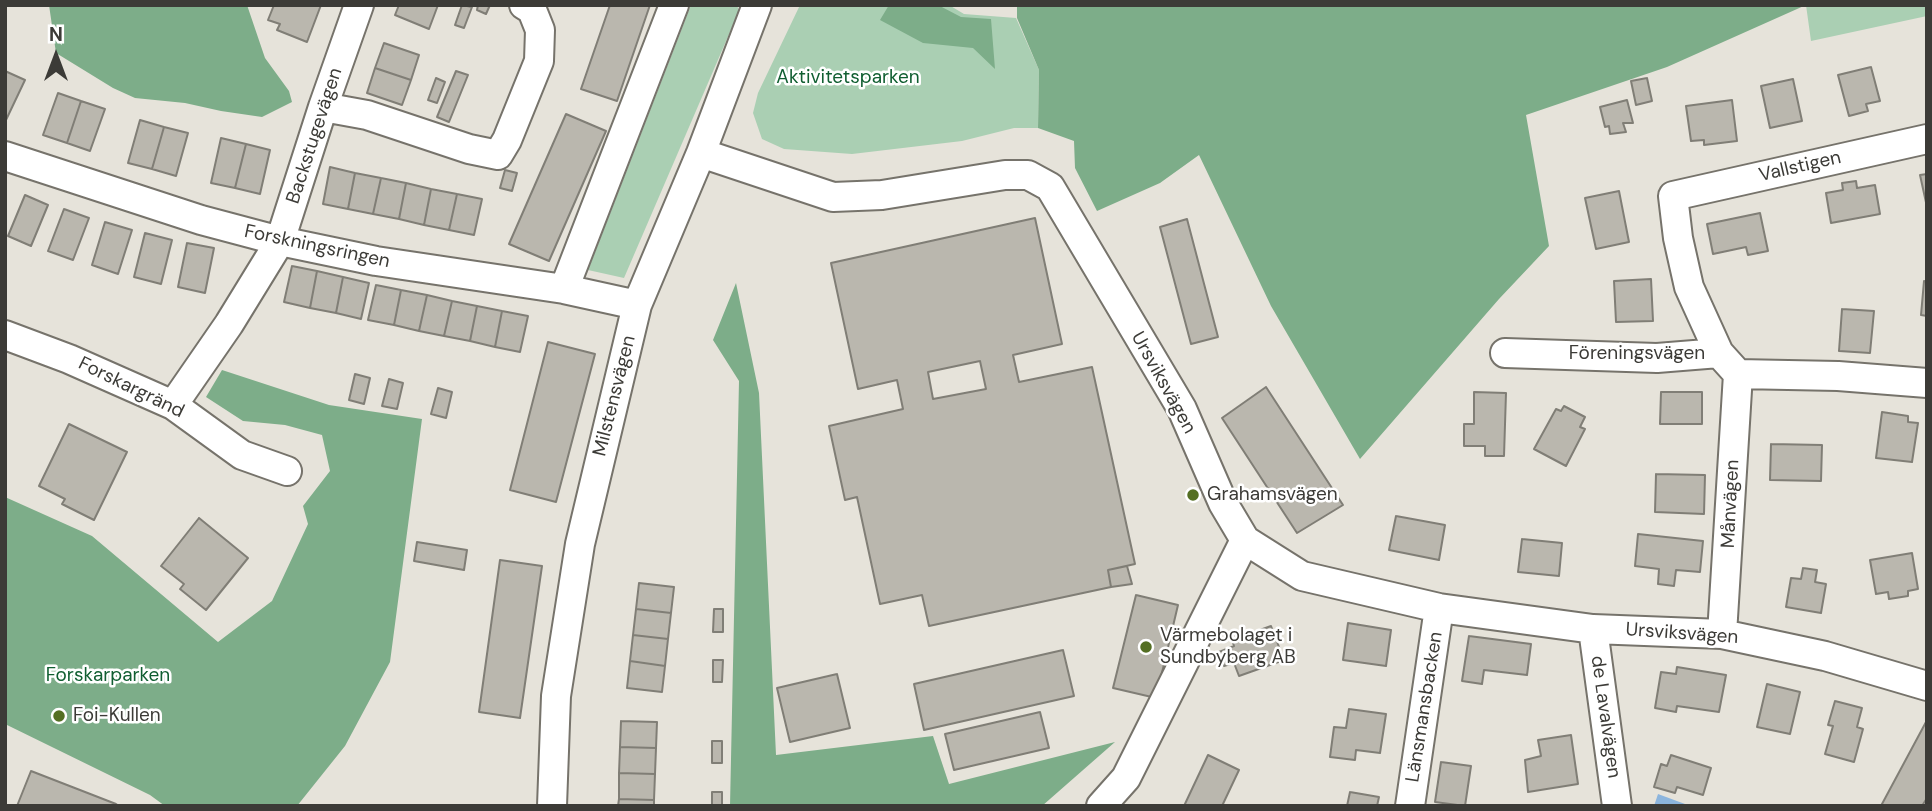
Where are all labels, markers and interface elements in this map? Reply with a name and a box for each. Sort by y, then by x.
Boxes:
north arrow [21,21,91,91]
text: N [49,22,63,47]
street label: Backstugevägen [282,65,348,207]
park label: Aktivitetsparken [776,67,920,89]
street label: Vallstigen [1757,146,1843,188]
street label: Forskningsringen [242,220,392,274]
street label: Ursviksvägen [1126,328,1200,438]
street label: Milstensvägen [589,333,641,459]
street label: Föreningsvägen [1569,343,1705,365]
street label: Forskargränd [74,353,188,423]
street label: Månvägen [1717,459,1745,549]
place label: Grahamsvägen [1207,484,1338,506]
marker: Grahamsvägen [1185,487,1201,503]
street label: Ursviksvägen [1625,619,1739,649]
place label: Värmebolaget i Sundbyberg AB [1160,625,1296,669]
street label: Länsmansbacken [1402,630,1448,784]
marker: Värmebolaget i Sundbyberg AB [1138,639,1154,655]
street label: de Lavalvägen [1585,654,1625,780]
park label: Forskarparken [46,665,170,687]
place label: Foi-Kullen [73,705,161,727]
marker: Foi-Kullen [51,708,67,724]

